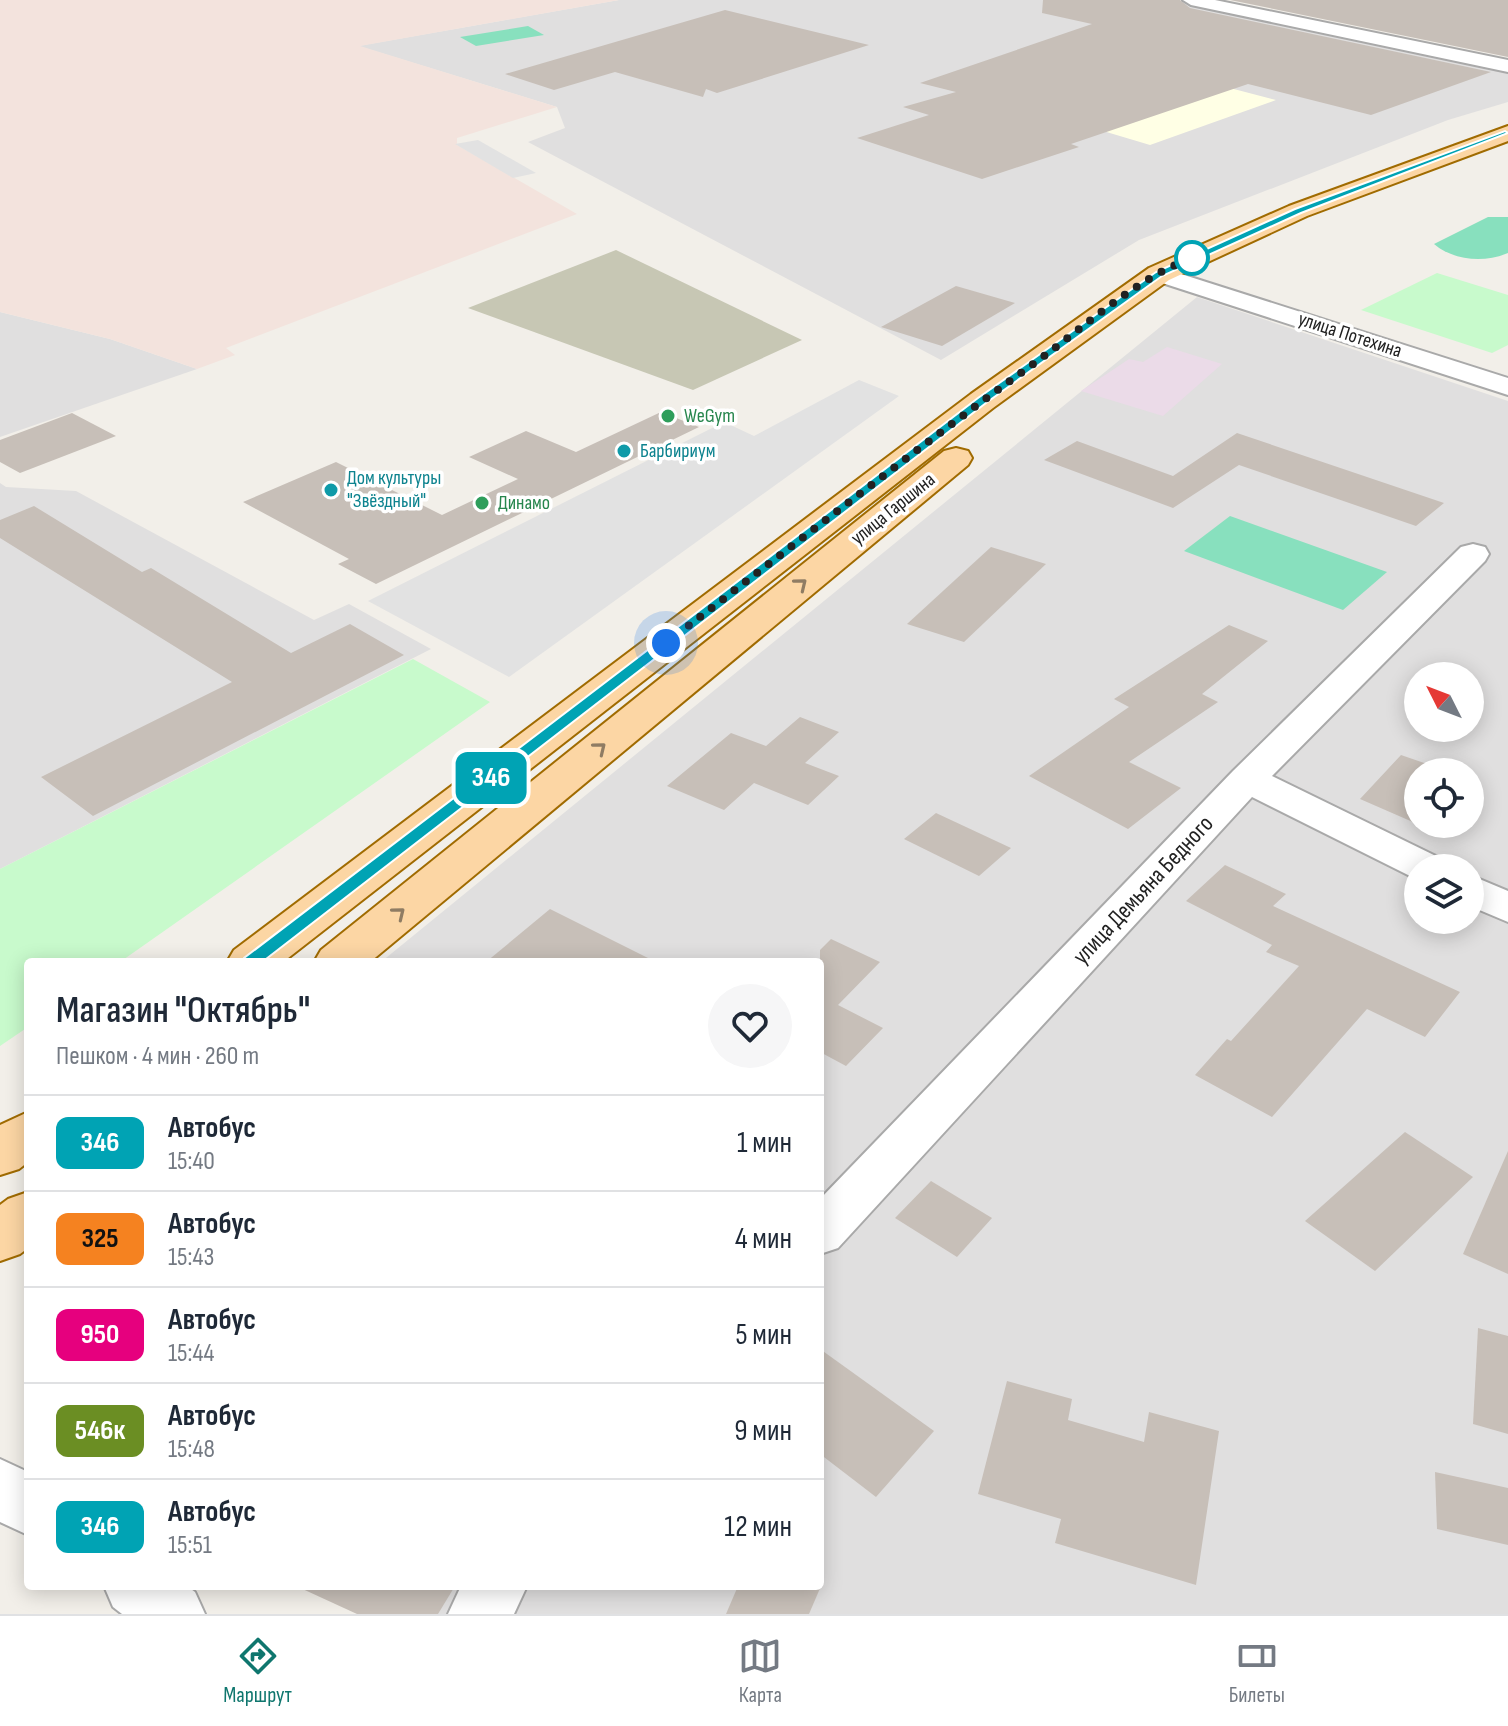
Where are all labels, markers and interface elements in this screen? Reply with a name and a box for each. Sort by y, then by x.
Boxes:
unlabelled marker [1175,241,1209,275]
street label: улица Потехина [1295,307,1405,363]
place label: WeGym [684,404,735,428]
marker: WeGym [659,407,677,425]
place label: Барбириум [640,439,715,463]
marker: Барбириум [615,442,633,460]
place label: Дом культуры "Звёздный" [347,466,441,513]
street label: улица Гаршина [846,468,940,550]
marker: Дом культуры "Звёздный" [322,481,340,499]
place label: Динамо [498,491,550,515]
marker: Динамо [473,494,491,512]
one-way arrow [792,579,807,594]
your location [646,623,686,663]
north arrow [1404,662,1484,742]
map controls [1404,662,1484,934]
one-way arrow [591,743,605,758]
line badge: 346 [445,752,537,804]
button: locate [1404,758,1484,838]
text: 346 [472,761,510,794]
street label: улица Демьяна Бедного [1067,810,1219,970]
button: layers [1404,854,1484,934]
one-way arrow [389,908,404,923]
button: heart [708,984,792,1068]
text: Магазин "Октябрь" [56,988,310,1033]
text: Пешком · 4 мин · 260 m [56,1041,259,1072]
text: Автобус [168,1110,256,1146]
text: 1 мин [737,1125,792,1161]
text: 346 [81,1126,119,1159]
text: 15:40 [168,1146,215,1177]
text: Автобус [168,1206,256,1242]
text: 4 мин [735,1221,792,1257]
text: 325 [81,1222,119,1255]
text: 15:43 [168,1242,214,1273]
text: Автобус [168,1302,256,1338]
text: 5 мин [735,1317,792,1353]
text: 950 [81,1318,119,1351]
text: 15:44 [168,1338,214,1369]
text: Автобус [168,1398,256,1434]
text: 9 мин [734,1413,792,1449]
text: 546к [75,1414,125,1447]
text: 15:48 [168,1434,215,1465]
text: Автобус [168,1494,256,1530]
text: 12 мин [724,1509,792,1545]
text: 346 [81,1510,119,1543]
text: 15:51 [168,1530,212,1561]
tab: Маршрут [223,1634,292,1709]
tab: Карта [738,1634,782,1709]
tab: Билеты [1229,1634,1285,1709]

